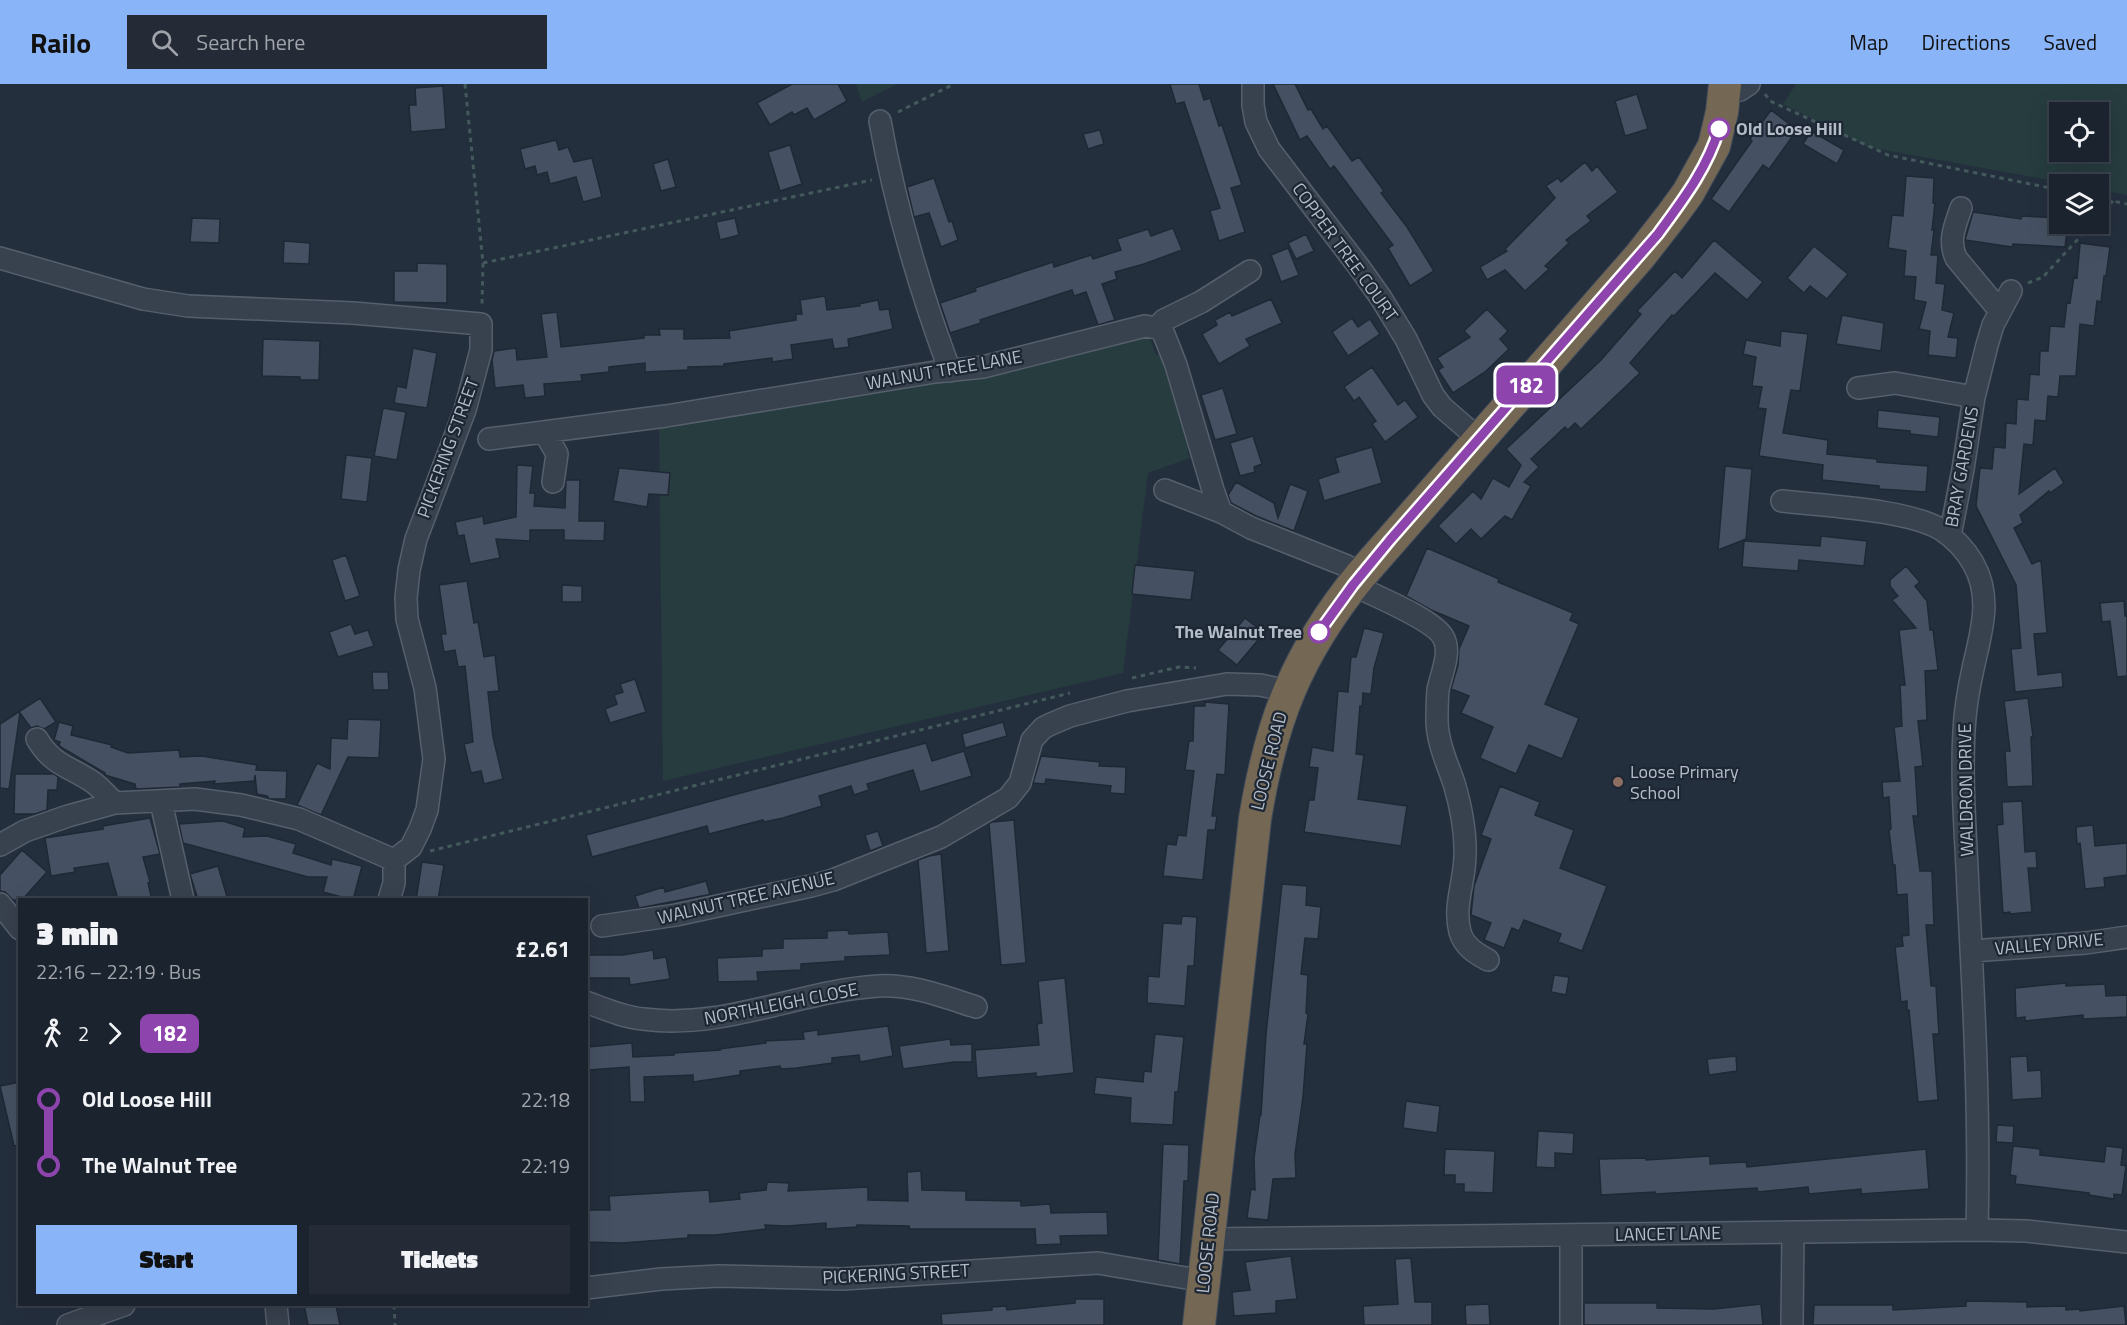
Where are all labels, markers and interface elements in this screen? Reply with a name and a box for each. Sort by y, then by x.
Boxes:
search box [127,15,547,69]
text: Railo [30,21,91,64]
text: Search here [196,25,305,59]
icon: search [148,26,181,59]
text: Map [1849,26,1889,58]
text: Directions [1922,26,2011,58]
text: Saved [2044,26,2097,58]
map controls [2049,102,2109,234]
button: locate [2049,102,2109,162]
place label: Old Loose Hill [1736,115,1842,142]
marker: Old Loose Hill [1708,118,1730,140]
button: layers [2049,174,2109,234]
street label: COPPER TREE COURT [1286,177,1405,327]
street label: WALNUT TREE LANE [864,342,1024,397]
line badge: 182 [1492,366,1561,404]
text: 182 [1508,369,1544,401]
street label: PICKERING STREET [410,373,486,522]
street label: BRAY GARDENS [1938,405,1985,529]
place label: The Walnut Tree [1175,618,1302,645]
marker: The Walnut Tree [1308,621,1330,643]
street label: LOOSE ROAD [1243,709,1294,813]
street label: WALDRON DRIVE [1951,723,1980,857]
place label: Loose Primary School [1630,758,1739,806]
marker: Loose Primary School [1611,775,1625,789]
street label: WALNUT TREE AVENUE [655,864,837,931]
text: 3 min [36,908,118,958]
street label: VALLEY DRIVE [1993,925,2105,962]
text: £2.61 [515,932,570,966]
text: 22:16 – 22:19 · Bus [36,956,201,987]
street label: NORTHLEIGH CLOSE [702,975,860,1032]
icon: walk [36,1017,69,1050]
icon: forward [98,1017,131,1050]
text: 182 [152,1017,187,1049]
text: 2 [78,1018,89,1049]
text: Old Loose Hill [82,1082,212,1116]
text: 22:18 [521,1084,570,1115]
text: The Walnut Tree [82,1148,237,1182]
text: 22:19 [521,1150,570,1181]
street label: LOOSE ROAD [1189,1191,1226,1294]
street label: LANCET LANE [1615,1219,1721,1248]
button: Start [36,1225,297,1294]
button: Tickets [309,1225,570,1294]
street label: PICKERING STREET [822,1256,971,1291]

